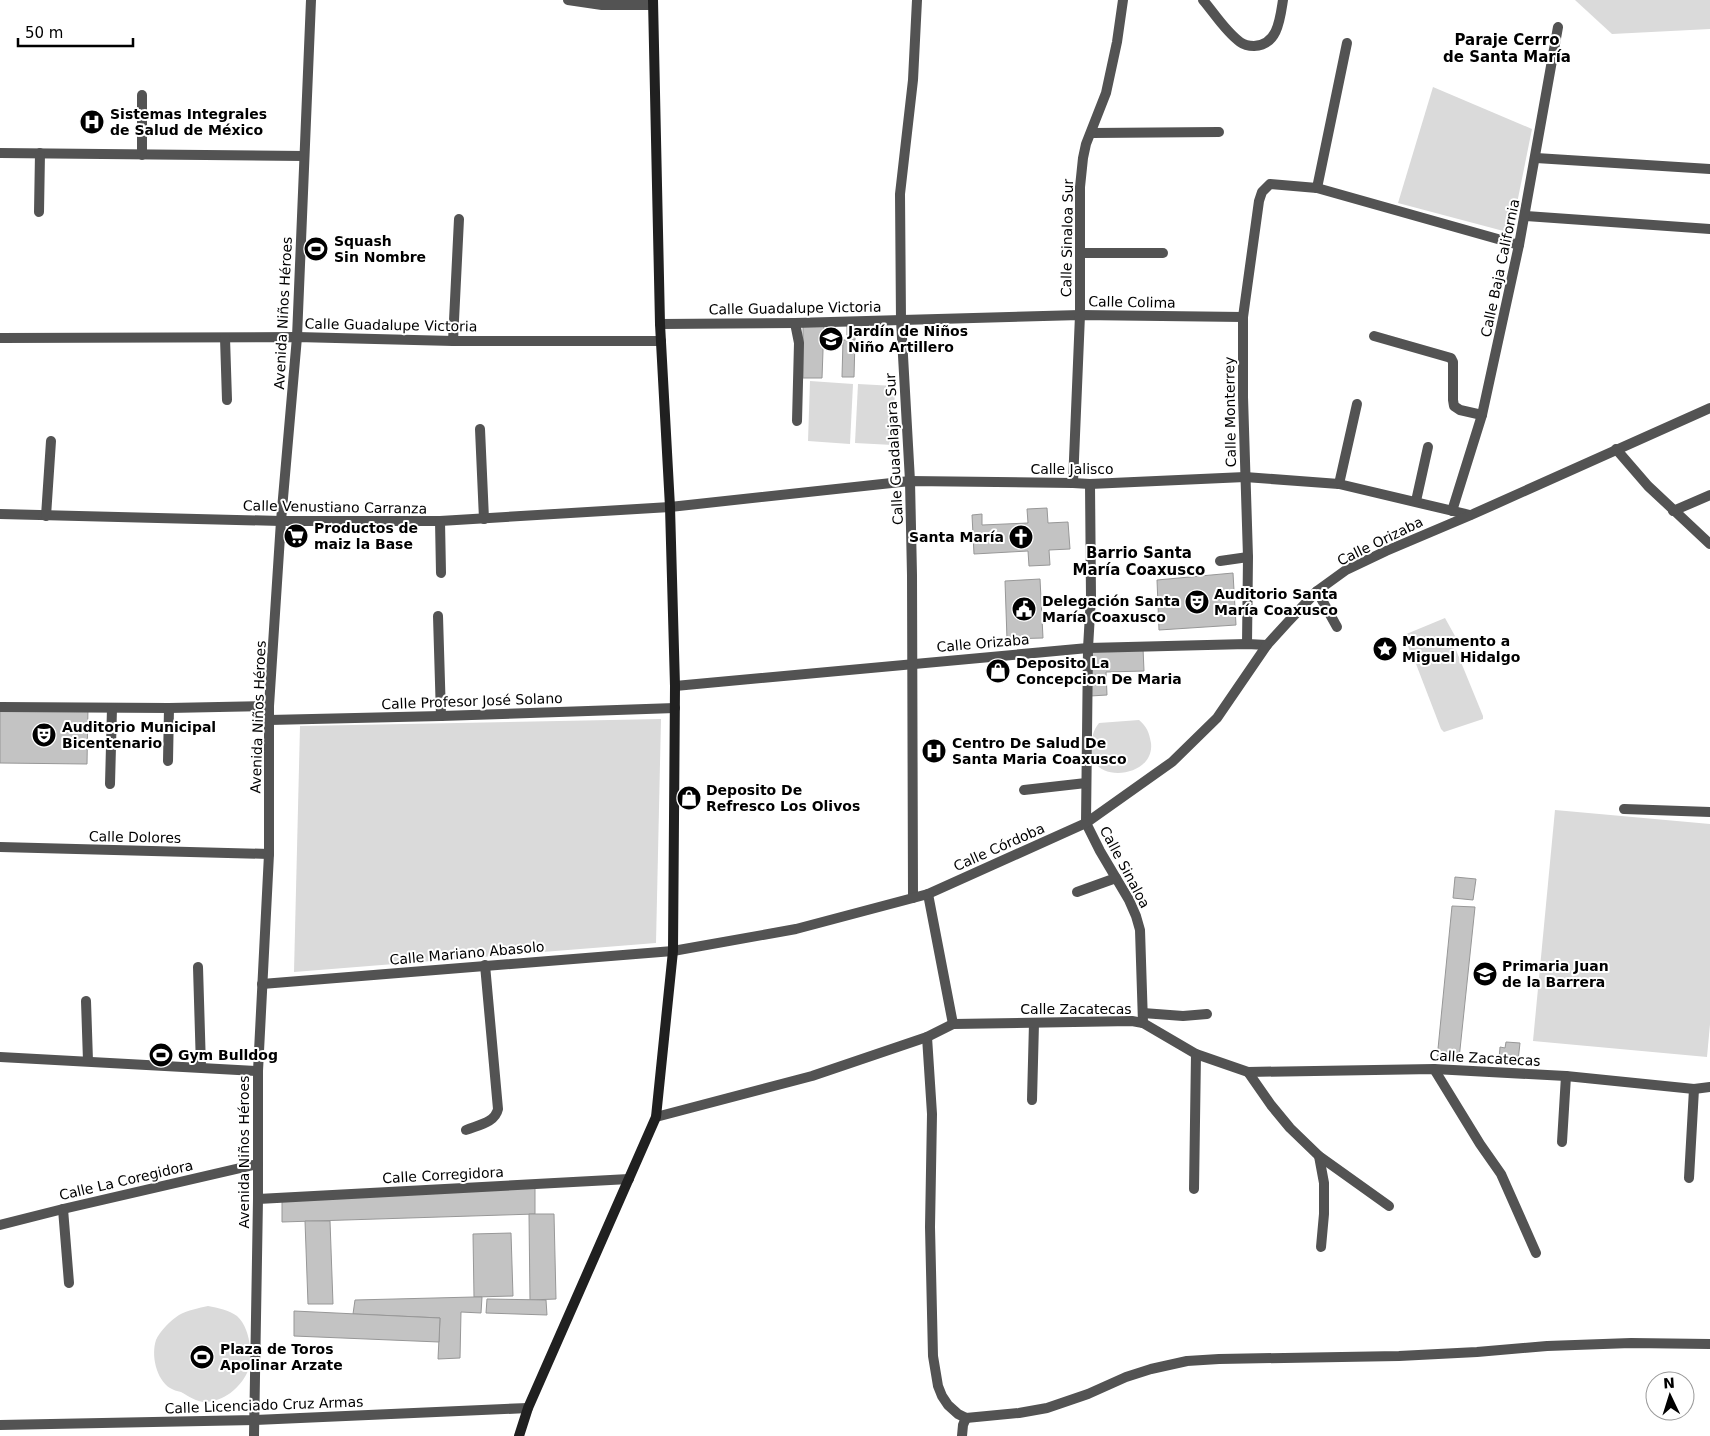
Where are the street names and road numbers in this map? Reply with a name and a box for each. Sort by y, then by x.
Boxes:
street label: Calle Sinaloa Sur [1058,178,1076,297]
street label: Calle Baja California [1478,197,1522,339]
street label: Avenida Niños Héroes [271,236,295,390]
street label: Calle Colima [1088,293,1176,311]
street label: Calle Guadalupe Victoria [708,298,882,318]
street label: Calle Guadalupe Victoria [304,315,478,335]
street label: Calle Monterrey [1221,357,1239,467]
street label: Calle Guadalajara Sur [882,372,906,525]
street label: Calle Jalisco [1030,461,1114,477]
street label: Calle Venustiano Carranza [243,497,427,517]
street label: Calle Orizaba [1335,513,1425,569]
street label: Calle Orizaba [936,631,1030,655]
street label: Avenida Niños Héroes [247,640,269,794]
street label: Calle Profesor José Solano [381,690,563,712]
street label: Calle Córdoba [951,820,1047,874]
street label: Calle Sinaloa [1097,823,1153,911]
street label: Calle Dolores [89,828,181,846]
street label: Calle Mariano Abasolo [389,938,545,968]
street label: Calle Zacatecas [1020,1001,1132,1017]
street label: Calle Zacatecas [1429,1047,1541,1069]
street label: Avenida Niños Héroes [236,1076,252,1228]
street label: Calle La Coregidora [57,1157,195,1203]
street label: Calle Corregidora [382,1164,504,1186]
street label: Calle Licenciado Cruz Armas [164,1394,364,1416]

